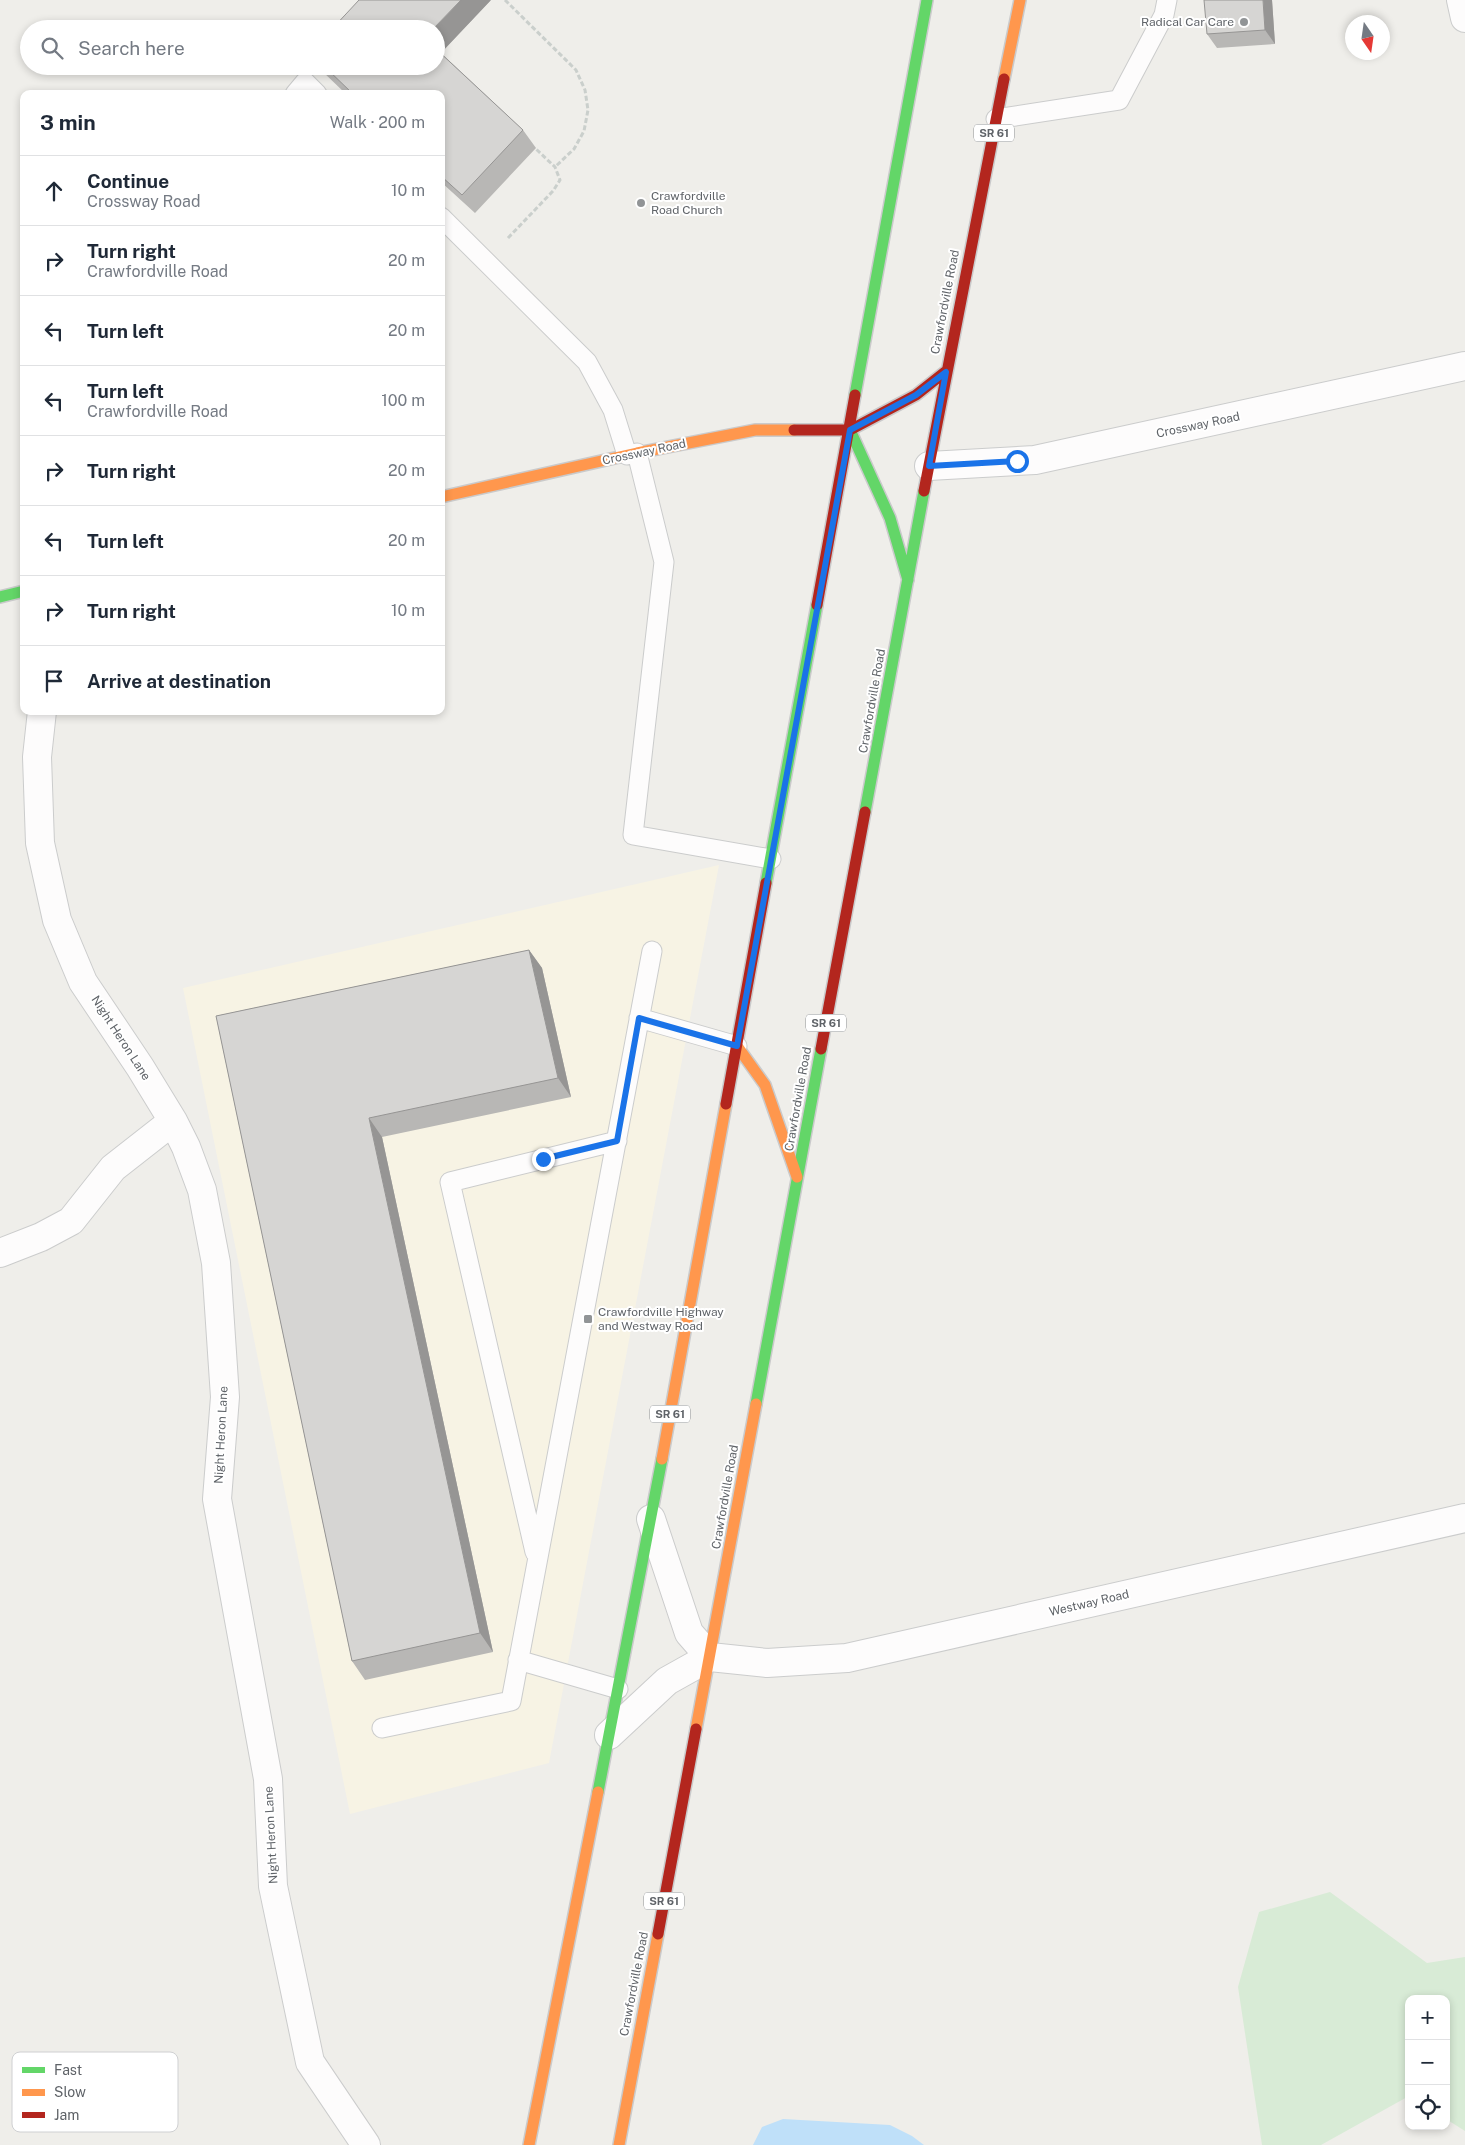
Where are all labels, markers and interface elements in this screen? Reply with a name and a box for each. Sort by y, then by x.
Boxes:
place label: Radical Car Care [1141,15,1234,29]
north arrow [1345,15,1390,60]
marker: Radical Car Care [1238,16,1250,28]
search box [20,20,445,75]
icon: search [38,34,66,62]
text: Search here [78,37,185,59]
text: 3 min [40,110,96,135]
text: Walk · 200 m [330,113,425,132]
road number: SR 61 [974,125,1014,142]
text: Continue [87,170,169,192]
icon: ahead [40,177,68,205]
text: 10 m [391,181,425,200]
place label: Crawfordville Road Church [651,189,726,217]
text: Crossway Road [87,192,200,211]
marker: Crawfordville Road Church [635,197,647,209]
text: Turn right [87,240,176,262]
icon: right [40,247,68,275]
street label: Crawfordville Road [928,249,962,355]
text: 20 m [388,251,425,270]
text: Crawfordville Road [87,262,228,281]
icon: left [40,317,68,345]
text: Turn left [87,320,164,342]
text: 20 m [388,321,425,340]
text: Turn left [87,380,164,402]
icon: left [40,387,68,415]
text: 100 m [381,391,425,410]
text: Crawfordville Road [87,402,228,421]
street label: Crossway Road [1155,409,1241,441]
street label: Crossway Road [601,436,687,468]
route start [1006,450,1029,473]
icon: right [40,457,68,485]
text: Turn right [87,460,176,482]
text: 20 m [388,461,425,480]
icon: left [40,527,68,555]
text: Turn left [87,530,164,552]
text: 20 m [388,531,425,550]
icon: right [40,597,68,625]
text: Turn right [87,600,176,622]
text: 10 m [391,601,425,620]
street label: Crawfordville Road [856,648,888,754]
icon: arrive [40,667,68,695]
text: Arrive at destination [87,670,271,692]
street label: Night Heron Lane [88,993,154,1083]
road number: SR 61 [806,1014,846,1032]
street label: Crawfordville Road [782,1046,814,1152]
route end [532,1148,555,1171]
place label: Crawfordville Highway and Westway Road [598,1305,724,1333]
marker: Crawfordville Highway and Westway Road [582,1313,594,1325]
street label: Night Heron Lane [211,1386,231,1484]
road number: SR 61 [650,1406,690,1422]
street label: Crawfordville Road [709,1444,741,1550]
street label: Westway Road [1048,1587,1130,1619]
street label: Night Heron Lane [261,1786,281,1884]
road number: SR 61 [644,1892,684,1910]
street label: Crawfordville Road [617,1931,651,2037]
map controls [1405,1995,1450,2130]
button: + [1405,1995,1450,2040]
button: − [1405,2040,1450,2085]
legend [12,2052,178,2132]
text: Fast [54,2062,82,2078]
text: Slow [54,2084,86,2100]
button: locate [1405,2085,1450,2130]
text: Jam [54,2107,79,2123]

